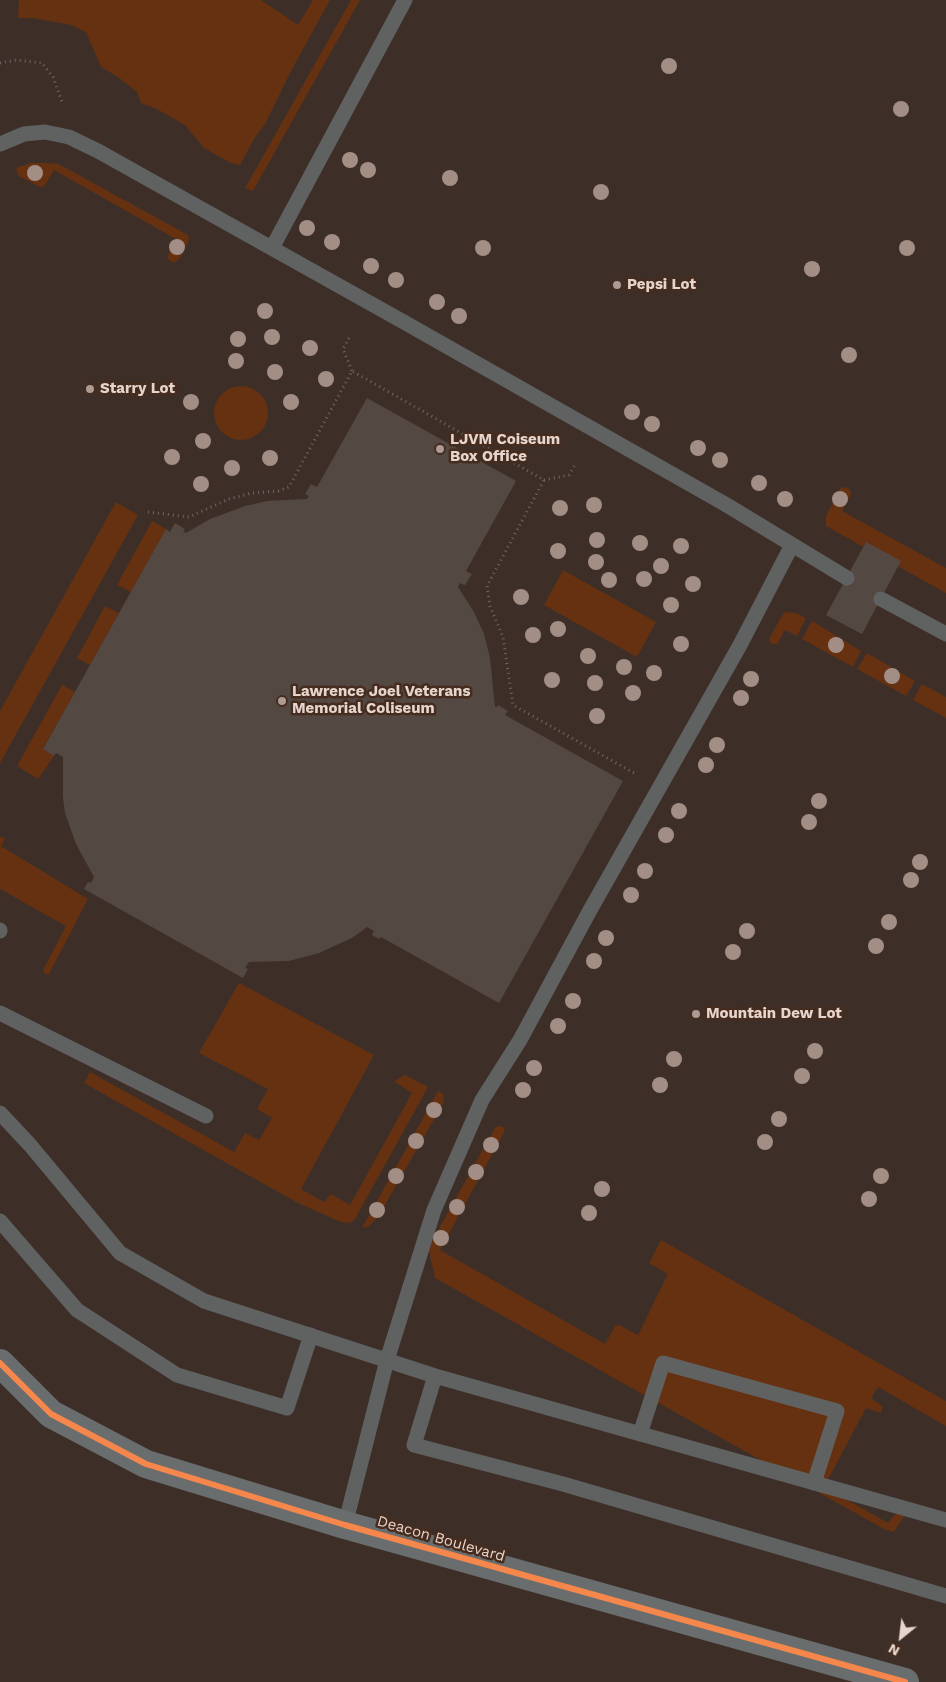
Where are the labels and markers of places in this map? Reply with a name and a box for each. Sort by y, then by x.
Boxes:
place label: Pepsi Lot [627,276,696,294]
marker: Pepsi Lot [611,279,623,291]
place label: Starry Lot [100,380,175,398]
marker: Starry Lot [84,383,96,395]
place label: LJVM Coiseum Box Office [450,431,560,466]
marker: LJVM Coiseum Box Office [434,443,446,455]
place label: Lawrence Joel Veterans Memorial Coliseum [292,683,470,718]
marker: Lawrence Joel Veterans Memorial Coliseum [276,695,288,707]
place label: Mountain Dew Lot [706,1005,842,1023]
marker: Mountain Dew Lot [690,1008,702,1020]

